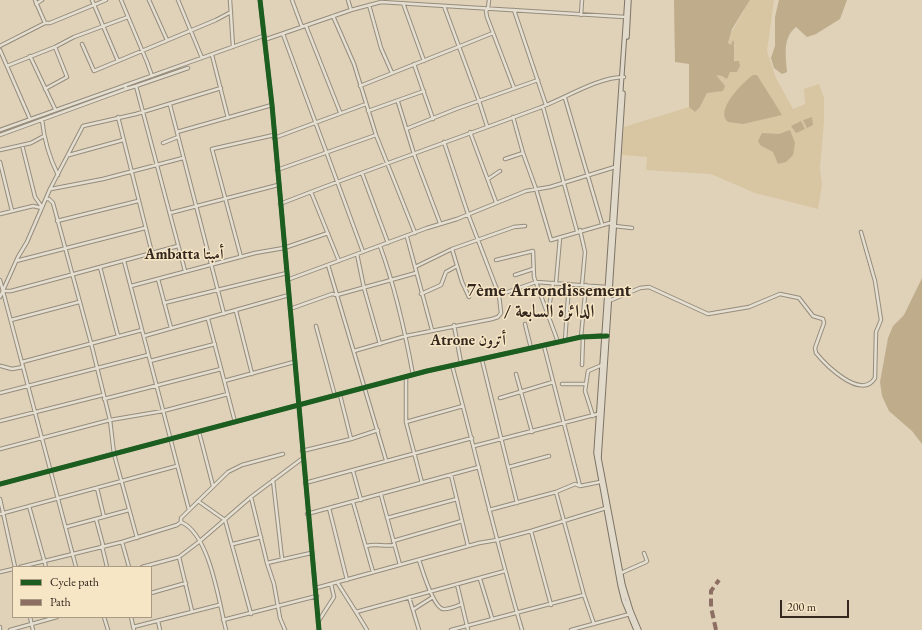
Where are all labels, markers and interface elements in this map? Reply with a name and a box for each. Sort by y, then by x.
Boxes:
district label: Ambatta أمبتا [145,246,223,264]
district label: 7ème Arrondissement / الدائرة السابعة [467,280,631,322]
district label: Atrone أترون [430,332,506,350]
legend [12,566,152,618]
text: Cycle path [50,574,99,590]
scale bar [782,592,851,618]
text: Path [50,594,71,610]
text: 200 m [787,599,816,615]

